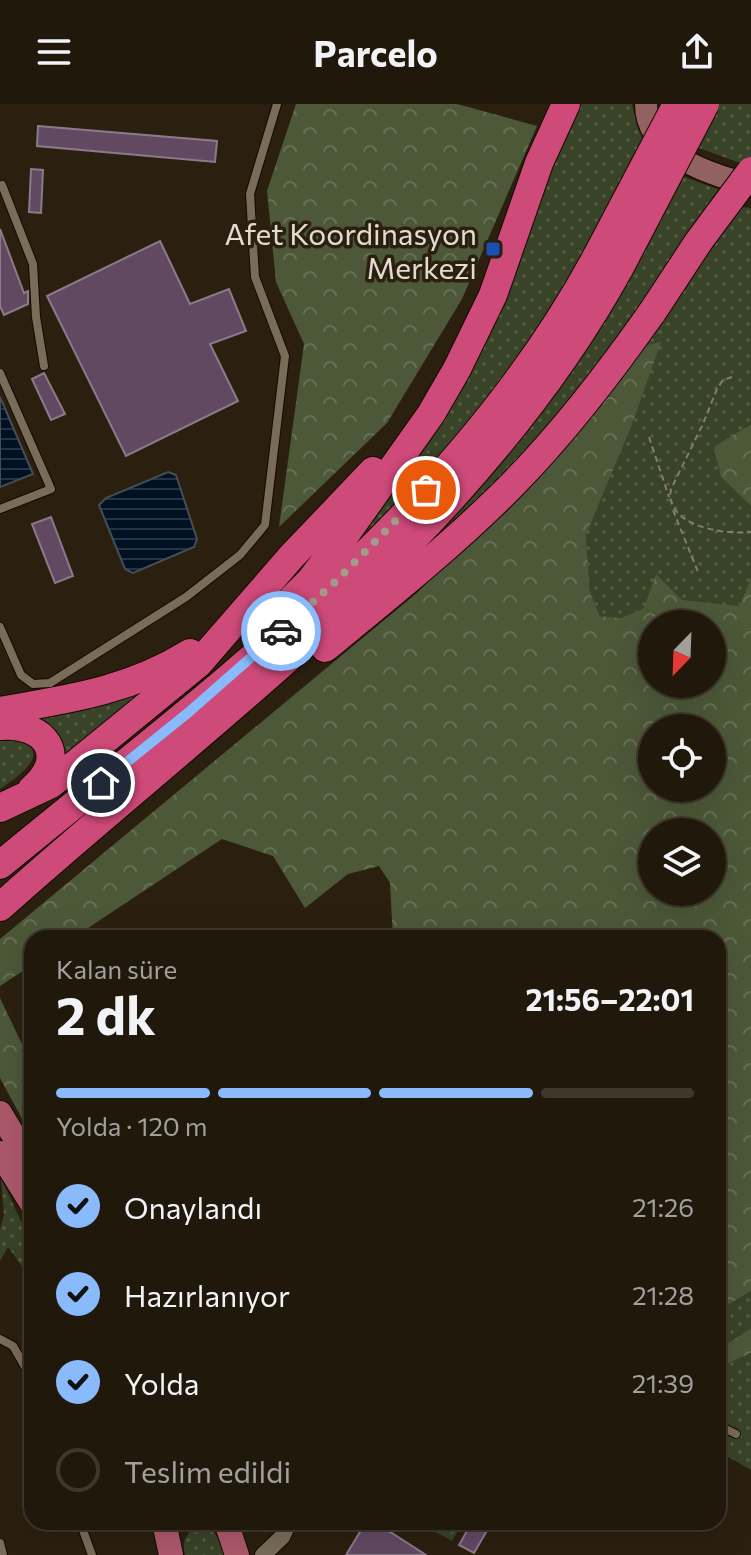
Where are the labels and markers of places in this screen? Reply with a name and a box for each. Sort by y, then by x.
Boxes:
place label: Afet Koordinasyon Merkezi [224,214,477,285]
marker: Afet Koordinasyon Merkezi [484,240,502,258]
pin [392,456,460,524]
pin [67,749,135,817]

